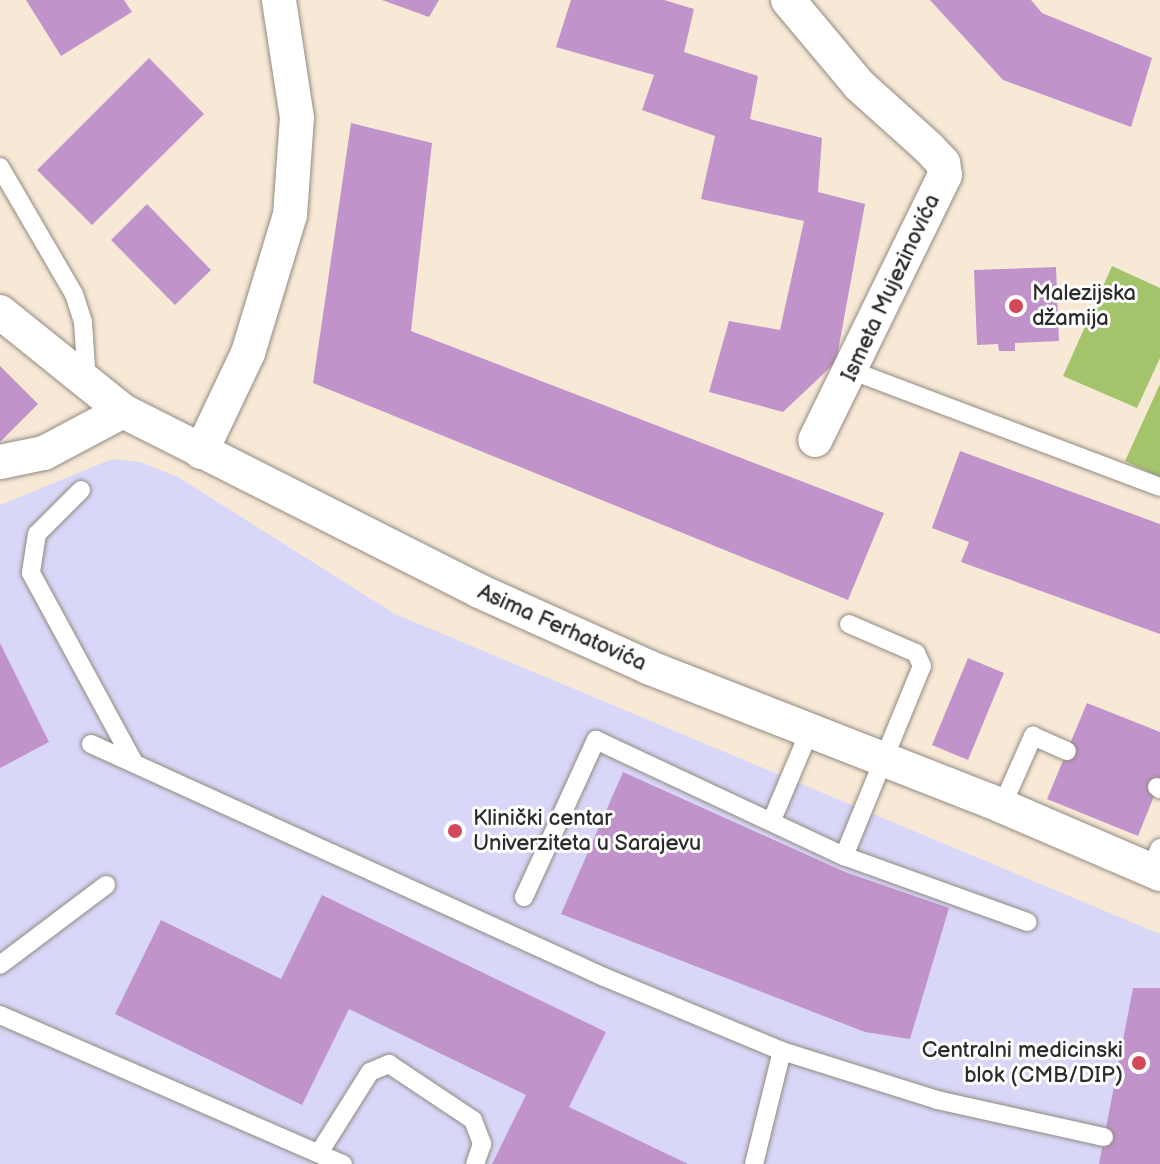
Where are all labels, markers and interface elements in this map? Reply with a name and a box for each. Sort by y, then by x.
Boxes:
street label: Ismeta Mujezinovića [836,190,946,386]
place label: Malezijska džamija [1032,280,1136,332]
marker: Malezijska džamija [1007,297,1025,315]
street label: Asima Ferhatovića [474,579,650,677]
place label: Klinički centar Univerziteta u Sarajevu [473,805,702,856]
marker: Klinički centar Univerziteta u Sarajevu [444,820,466,842]
place label: Centralni medicinski blok (CMB/DIP) [922,1037,1123,1088]
marker: Centralni medicinski blok (CMB/DIP) [1130,1054,1148,1072]

